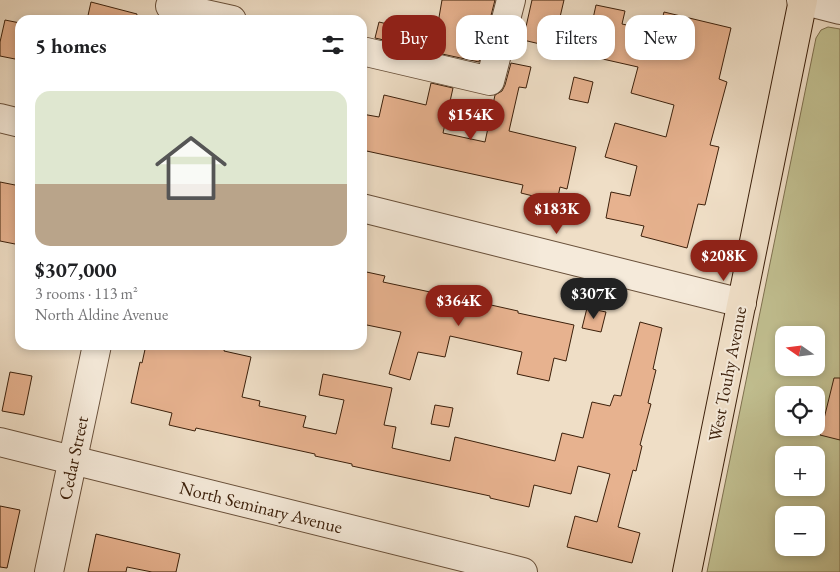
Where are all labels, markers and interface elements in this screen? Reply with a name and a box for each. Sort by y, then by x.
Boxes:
chip: Buy [382,15,446,60]
chip: Rent [456,15,527,60]
chip: Filters [537,15,615,60]
chip: New [625,15,695,60]
icon: filters [319,31,347,59]
text: 5 homes [35,32,107,59]
pin: $154K [436,98,506,141]
text: $154K [449,104,493,125]
icon: home [146,123,236,213]
pin: $183K [522,192,592,235]
text: $183K [535,198,579,219]
pin: $208K [689,240,759,282]
text: $208K [702,245,746,266]
text: $307,000 [35,256,117,283]
pin: $307K [559,278,629,320]
text: 3 rooms · 113 m² [35,283,138,304]
text: $307K [572,283,616,304]
pin: $364K [424,284,494,327]
text: $364K [437,290,481,311]
text: North Aldine Avenue [35,304,168,325]
street label: West Touhy Avenue [703,305,751,443]
north arrow [775,326,825,376]
map controls [775,326,825,556]
button: locate [775,386,825,436]
street label: Cedar Street [53,414,93,502]
button: + [775,446,825,496]
street label: North Seminary Avenue [177,476,345,538]
button: − [775,506,825,556]

